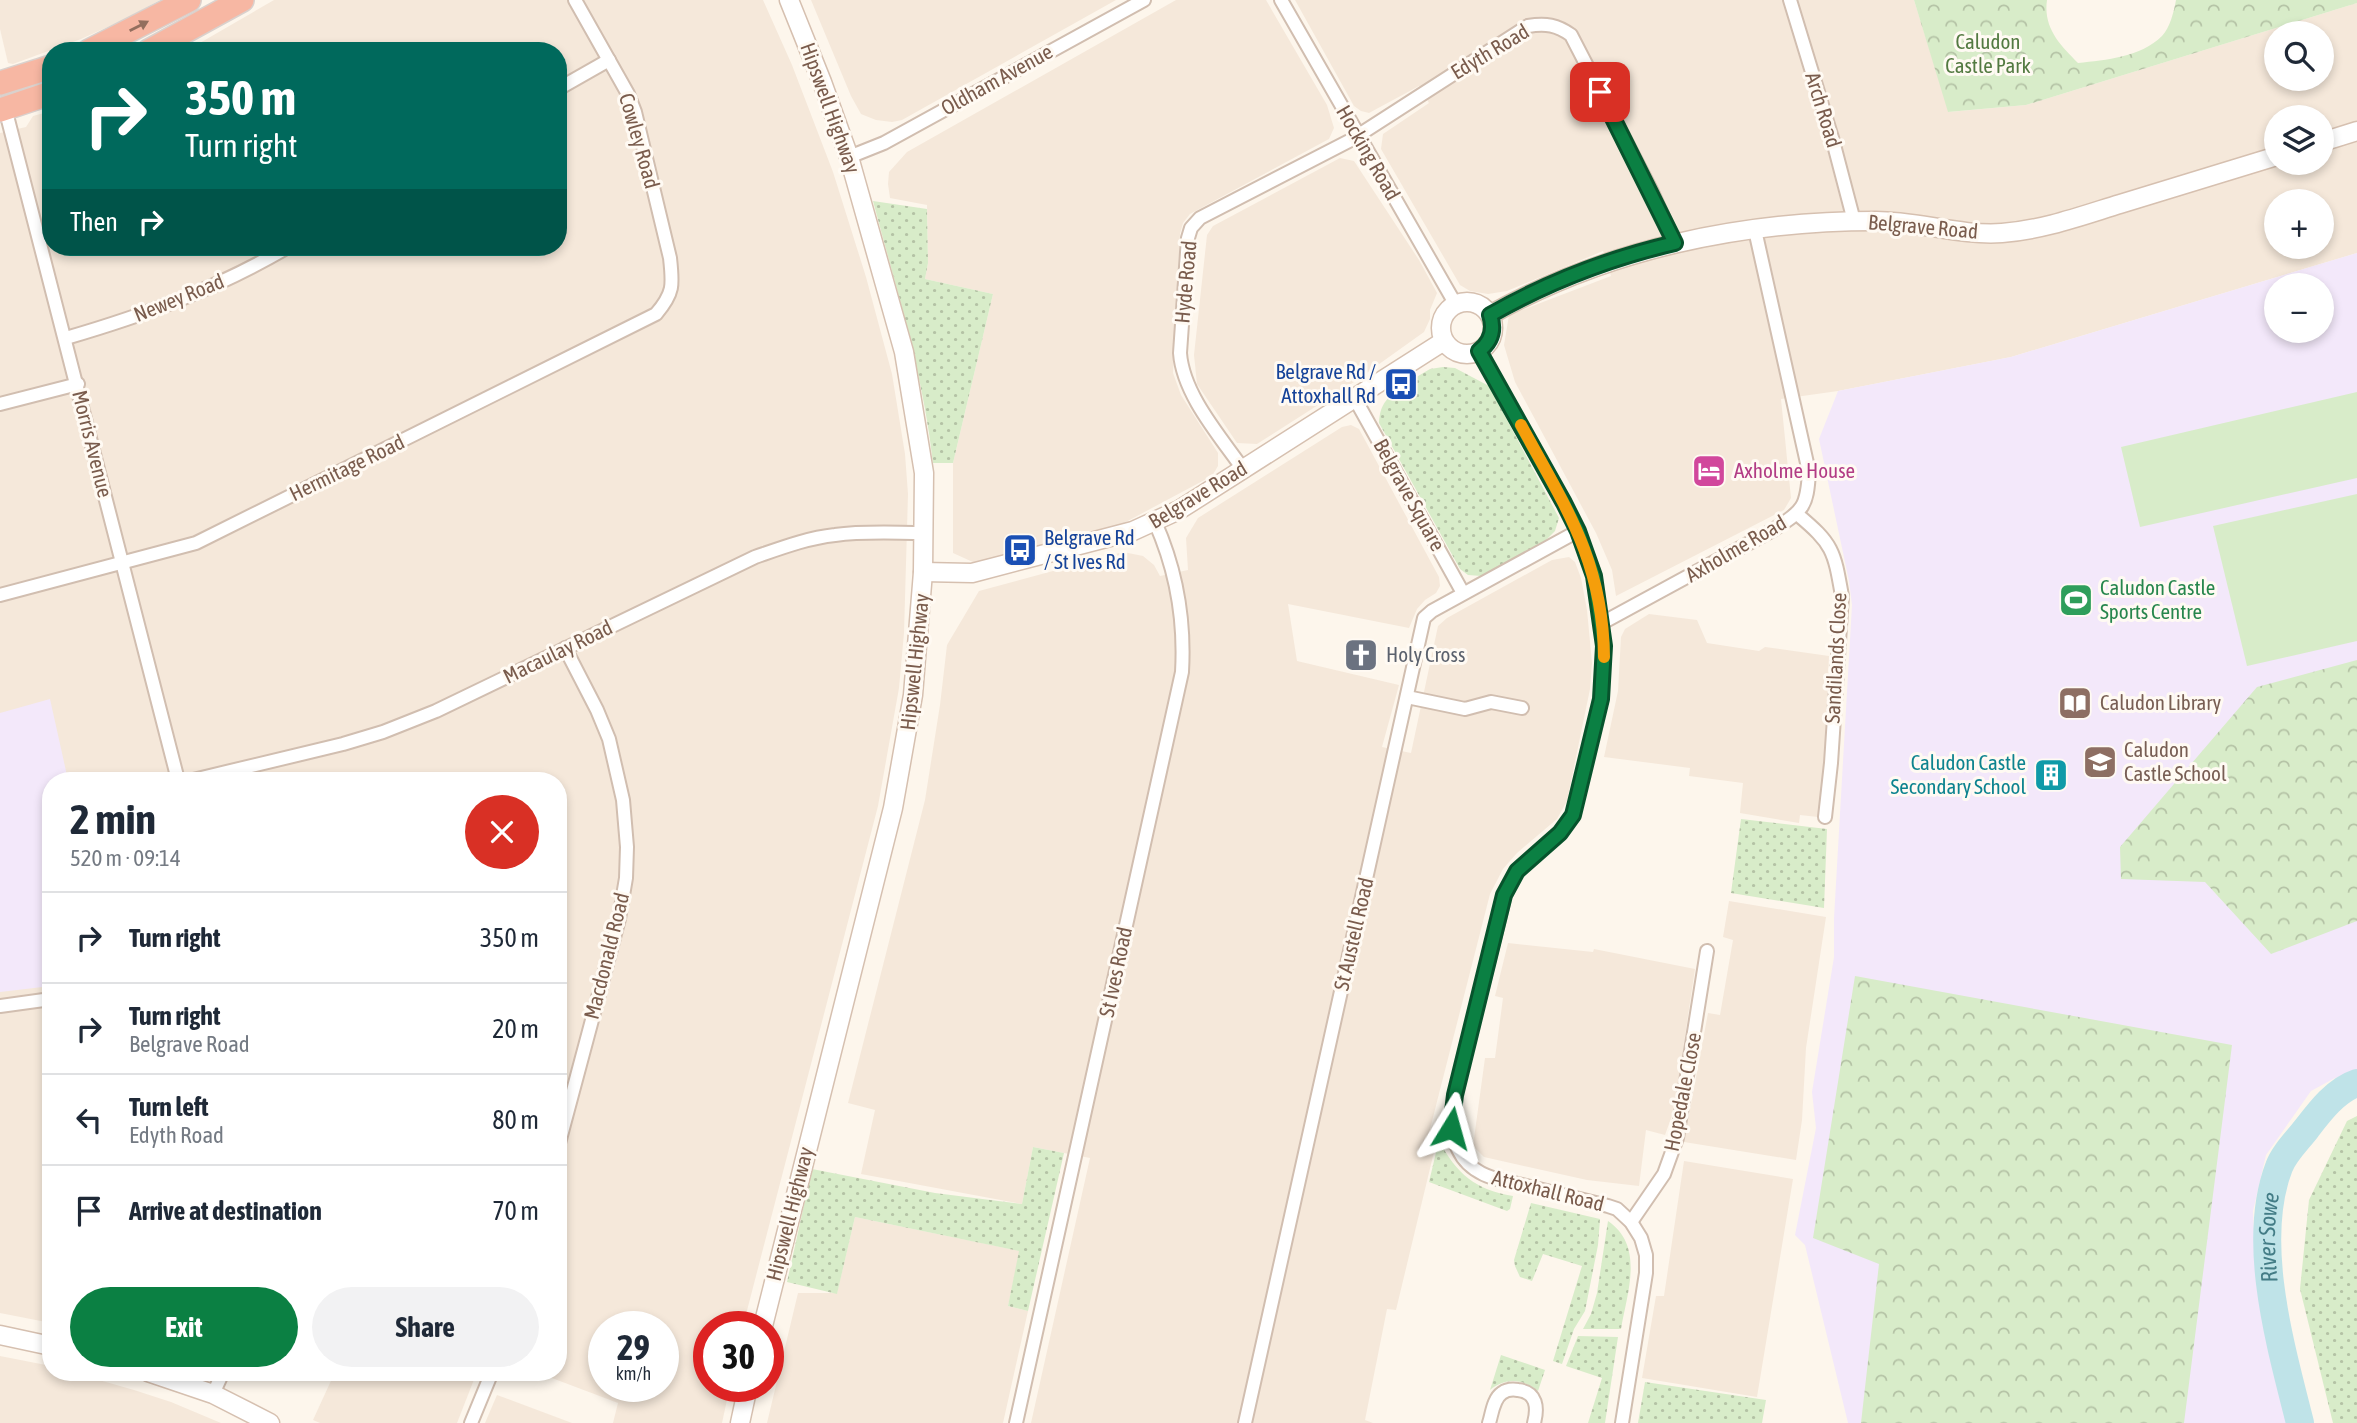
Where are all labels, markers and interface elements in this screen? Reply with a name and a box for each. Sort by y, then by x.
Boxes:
street label: Edyth Road [1446,19,1533,84]
one-way arrow [130,20,149,32]
map controls [2264,21,2334,343]
button: search [2264,21,2334,91]
park label: Caludon Castle Park [1945,29,2031,77]
street label: Hipswell Highway [796,39,866,177]
street label: Oldham Avenue [937,39,1056,120]
pin [1570,62,1630,122]
text: 350 m [185,69,296,125]
street label: Arch Road [1801,69,1847,150]
icon: right [70,70,161,161]
icon: arrive [1581,73,1619,111]
street label: Cowley Road [615,90,665,191]
street label: Hocking Road [1332,101,1406,204]
button: layers [2264,105,2334,175]
text: Turn right [185,127,298,164]
button: + [2264,189,2334,259]
icon: right [132,203,170,241]
text: Then [70,207,118,237]
street label: Belgrave Road [1867,209,1979,243]
street label: Hyde Road [1169,239,1201,324]
street label: Newey Road [130,268,227,326]
button: − [2264,273,2334,343]
place label: Belgrave Rd / Attoxhall Rd [1275,359,1376,407]
bus stop icon: Belgrave Rd / Attoxhall Rd [1382,365,1420,403]
street label: Morris Avenue [68,388,118,500]
street label: Hermitage Road [285,429,408,505]
street label: Belgrave Square [1369,434,1451,555]
hotel icon: Axholme House [1690,452,1728,490]
street label: Belgrave Road [1144,455,1251,533]
place label: Axholme House [1734,458,1855,482]
street label: Axholme Road [1681,510,1790,587]
place label: Belgrave Rd / St Ives Rd [1044,525,1135,573]
bus stop icon: Belgrave Rd / St Ives Rd [1001,531,1039,569]
place label: Caludon Castle Sports Centre [2100,575,2215,623]
sports icon: Caludon Castle Sports Centre [2057,581,2095,619]
street label: Hipswell Highway [895,592,933,731]
street label: Sandilands Close [1820,592,1850,724]
street label: Macaulay Road [499,614,616,688]
church icon: Holy Cross [1342,636,1380,674]
place label: Holy Cross [1386,642,1465,666]
library icon: Caludon Library [2056,684,2094,722]
place label: Caludon Library [2100,690,2221,714]
place label: Caludon Castle School [2124,737,2227,785]
school or university icon: Caludon Castle School [2081,743,2119,781]
place label: Caludon Castle Secondary School [1890,750,2026,798]
building icon: Caludon Castle Secondary School [2032,756,2070,794]
text: 2 min [70,795,156,843]
button: close [465,795,539,869]
text: 520 m · 09:14 [70,845,181,871]
street label: St Austell Road [1328,875,1378,993]
street label: Macdonald Road [579,890,633,1022]
icon: right [70,919,108,957]
text: Turn right [129,923,220,953]
text: 350 m [480,923,539,953]
street label: St Ives Road [1094,925,1136,1019]
text: Turn right [129,1001,220,1031]
icon: right [70,1010,108,1048]
text: 20 m [492,1014,539,1044]
street label: Hopedale Close [1659,1030,1705,1153]
text: Belgrave Road [129,1031,250,1057]
position arrow [1414,1091,1488,1165]
text: Turn left [129,1092,209,1122]
icon: left [70,1101,108,1139]
text: 80 m [492,1105,539,1135]
text: Edyth Road [129,1122,224,1148]
street label: Hipswell Highway [761,1144,817,1283]
street label: Attoxhall Road [1490,1165,1607,1216]
water label: River Sowe [2254,1190,2284,1284]
icon: arrive [70,1192,108,1230]
text: Arrive at destination [129,1196,322,1226]
text: 70 m [492,1196,539,1226]
button: Exit [70,1287,298,1367]
button: Share [312,1287,539,1367]
speed limit sign: 30 [693,1311,784,1402]
text: 29 [617,1327,650,1367]
text: km/h [616,1363,651,1384]

